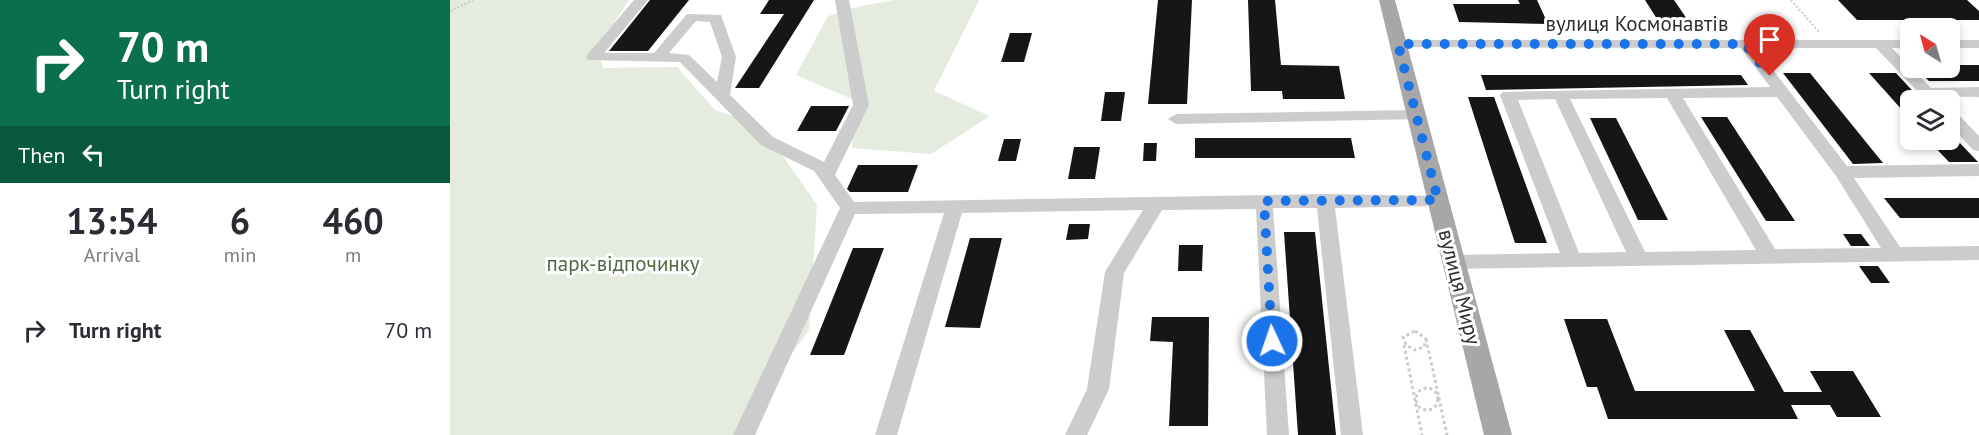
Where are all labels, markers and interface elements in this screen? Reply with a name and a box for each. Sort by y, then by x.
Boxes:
street label: вулиця Космонавтів [1546,10,1728,37]
pin [1744,14,1795,76]
north arrow [1900,18,1960,78]
map controls [1900,18,1960,150]
text: 70 m [117,19,209,74]
icon: arrive [1753,23,1786,56]
icon: right [18,24,96,102]
text: Turn right [117,72,230,106]
button: layers [1900,90,1960,150]
icon: left [77,138,110,171]
text: Then [18,141,65,169]
text: 13:54 [66,197,158,244]
text: 6 [230,197,250,244]
text: 460 [323,197,384,244]
street label: вулиця Миру [1433,226,1487,348]
text: Arrival [84,242,140,268]
text: min [224,242,256,268]
text: m [345,242,361,268]
park label: парк-відпочинку [546,250,700,277]
position arrow [1240,309,1304,373]
icon: right [18,314,51,347]
text: Turn right [69,316,161,344]
text: 70 m [384,316,432,344]

